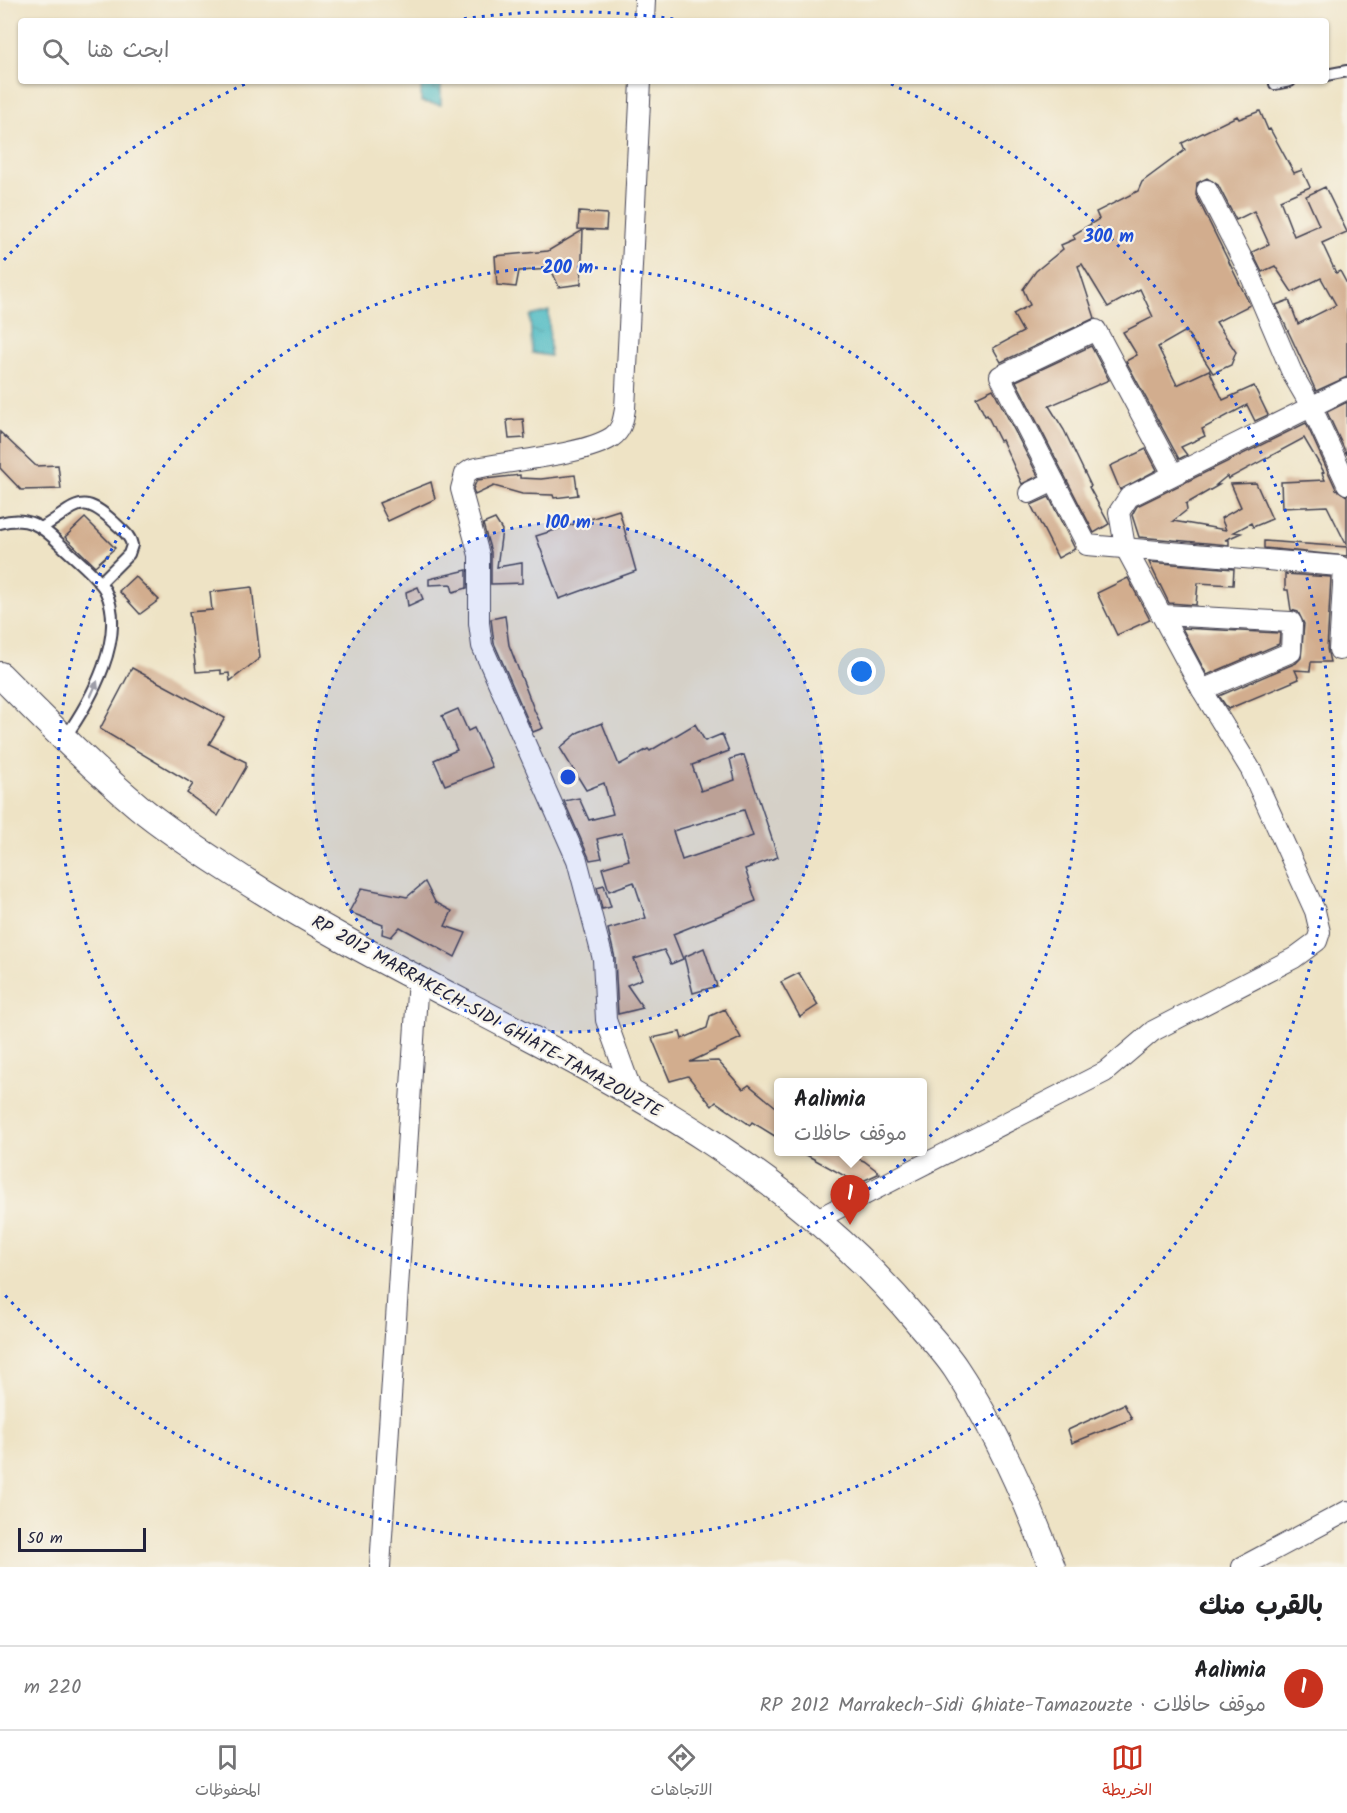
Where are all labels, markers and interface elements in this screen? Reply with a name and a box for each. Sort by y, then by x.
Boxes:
search box [18,18,1329,84]
text: ابحث هنا [87,34,169,69]
icon: search [39,35,72,68]
text: 300 m [1083,223,1134,252]
text: 200 m [543,254,594,283]
text: 100 m [545,509,591,538]
your location [847,657,876,686]
one-way arrow [90,680,100,698]
centre of rings [558,767,578,787]
street label: RP 2012 MARRAKECH-SIDI GHIATE-TAMAZOUZTE [306,908,667,1127]
popup [774,1078,927,1156]
text: Aalimia [794,1083,866,1118]
text: موقف حافلات [794,1119,907,1151]
pin: 1 [830,1176,870,1225]
scale bar [18,1525,146,1552]
text: 50 m [27,1526,63,1551]
text: بالقرب منك [1199,1586,1323,1628]
text: Aalimia [1194,1654,1266,1689]
text: 220 m [24,1672,81,1704]
text: 1 [1300,1672,1307,1704]
text: موقف حافلات · RP 2012 Marrakech-Sidi Ghiate-Tamazouzte [760,1690,1266,1722]
tab: المحفوظات [195,1741,261,1804]
tab: الاتجاهات [651,1741,712,1804]
tab: الخريطة [1102,1741,1152,1804]

